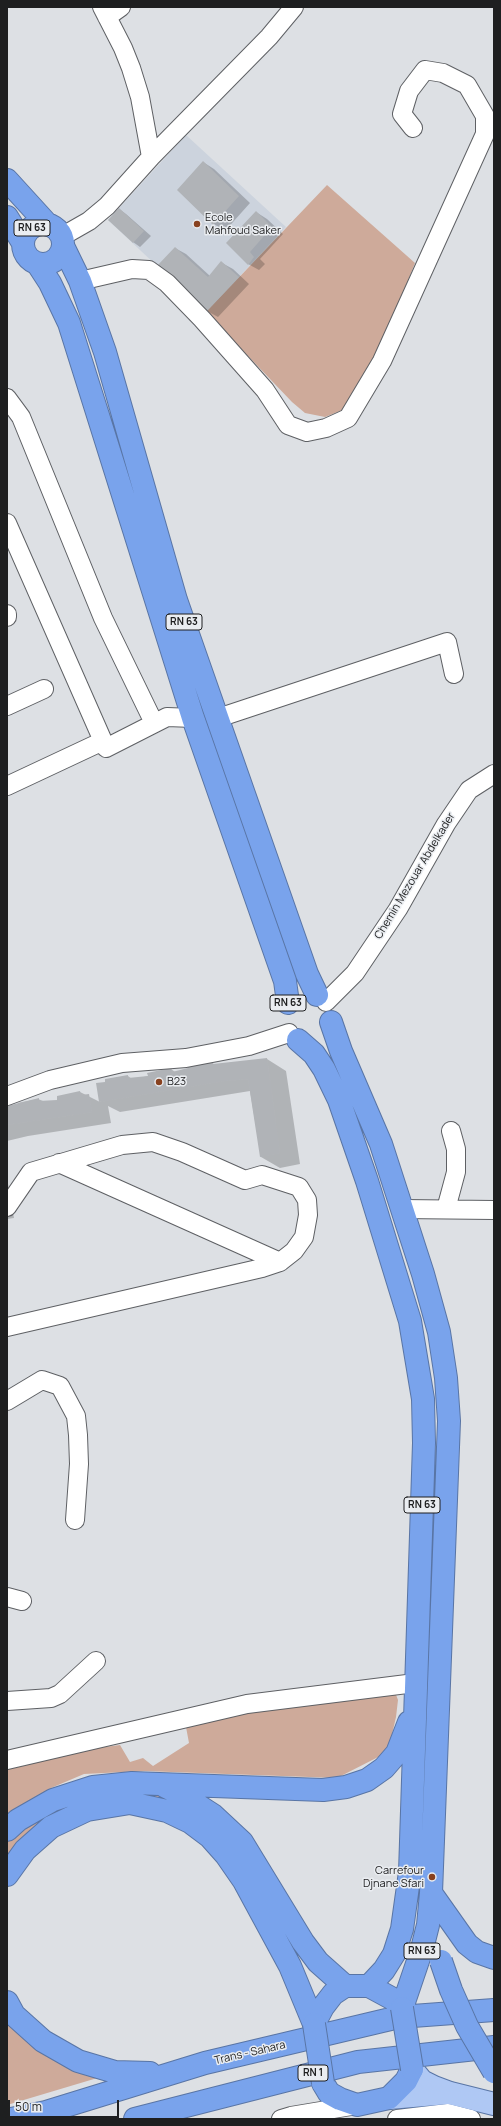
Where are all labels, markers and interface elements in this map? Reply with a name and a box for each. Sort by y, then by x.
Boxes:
place label: Ecole Mahfoud Saker [205,211,281,237]
marker: Ecole Mahfoud Saker [192,219,202,229]
road number: RN 63 [14,220,50,236]
road number: RN 63 [166,614,202,630]
street label: Chemin Mezouar Abdelkader [372,810,458,942]
road number: RN 63 [270,995,306,1011]
place label: B23 [167,1075,186,1089]
marker: B23 [154,1077,164,1087]
road number: RN 63 [404,1497,440,1513]
place label: Carrefour Djnane Sfari [363,1864,424,1890]
marker: Carrefour Djnane Sfari [427,1872,437,1882]
road number: RN 63 [404,1943,440,1959]
street label: Trans - Sahara [213,2038,287,2068]
road number: RN 1 [298,2065,328,2081]
scale bar [10,2092,121,2118]
text: 50 m [15,2098,42,2115]

